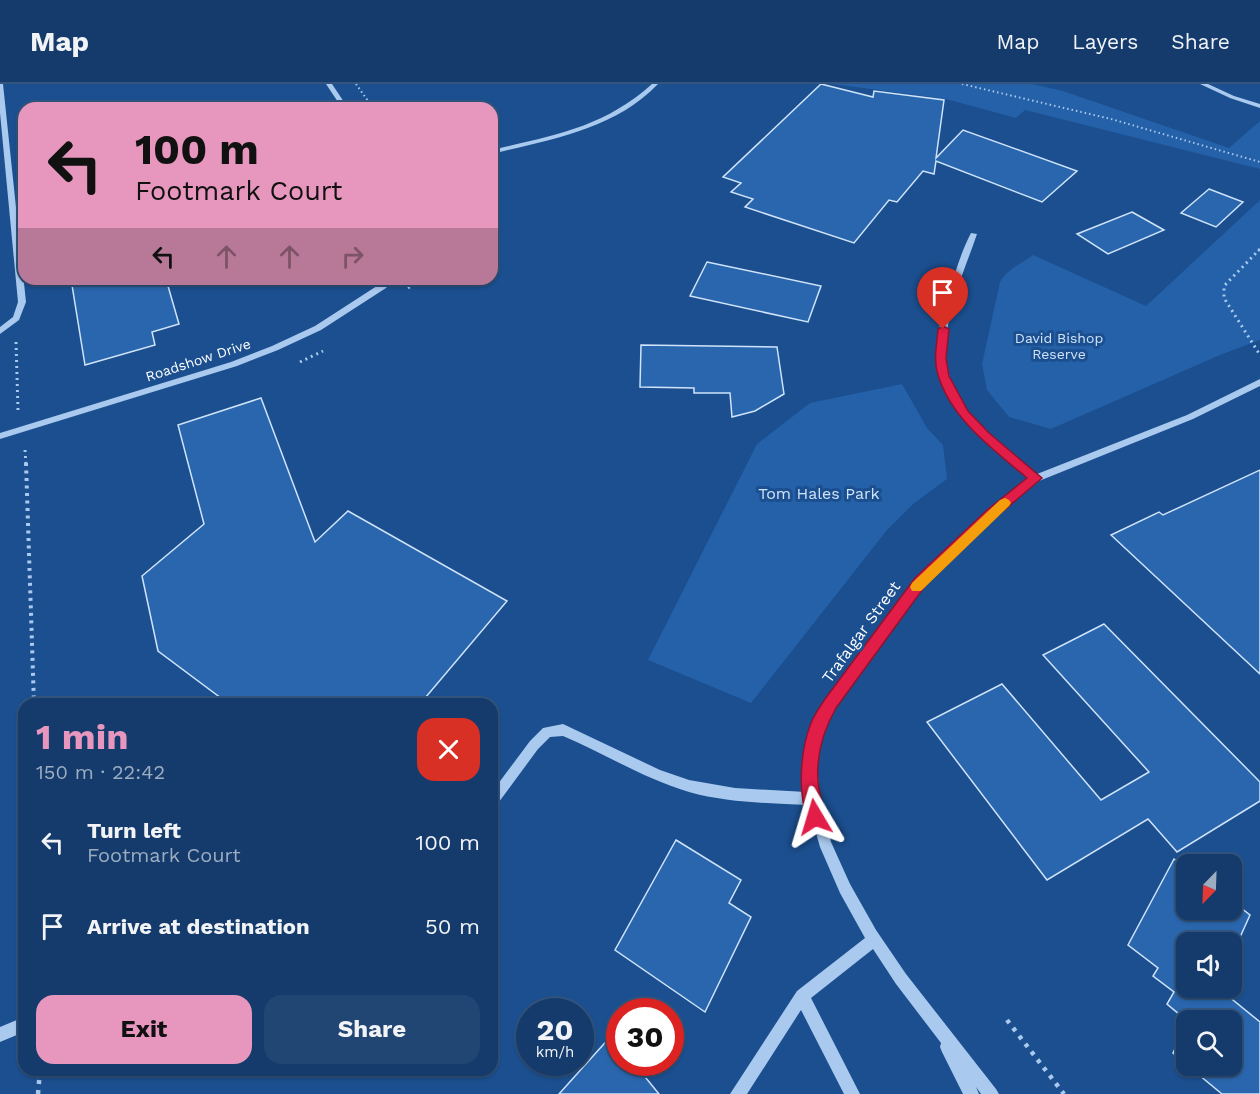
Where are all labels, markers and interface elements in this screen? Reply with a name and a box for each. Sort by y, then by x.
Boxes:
text: Map [30,25,89,58]
text: Map [996,29,1039,54]
text: Layers [1072,29,1138,54]
text: Share [1171,29,1230,54]
text: 100 m [135,125,259,174]
icon: left [36,126,114,204]
text: Footmark Court [135,175,342,207]
icon: left [147,240,180,273]
icon: ahead [210,240,243,273]
icon: ahead [273,240,306,273]
icon: right [336,240,369,273]
pin [917,267,968,329]
icon: arrive [926,276,959,309]
park label: David Bishop Reserve [1015,330,1103,362]
street label: Roadshow Drive [144,335,252,385]
park label: Tom Hales Park [758,484,880,503]
street label: Trafalgar Street [818,577,904,687]
text: 1 min [36,716,128,758]
button: close [417,718,480,781]
text: 150 m · 22:42 [36,760,165,784]
position arrow [783,785,847,849]
text: Turn left [87,818,181,843]
icon: left [36,826,69,859]
text: 100 m [416,830,480,855]
text: Footmark Court [87,843,241,867]
north arrow [1176,854,1242,920]
map controls [1176,854,1242,1076]
icon: arrive [36,910,69,943]
text: Arrive at destination [87,914,310,939]
text: 50 m [425,914,480,939]
button: sound [1176,932,1242,998]
button: Exit [36,995,252,1064]
button: Share [264,995,480,1064]
speed limit sign: 30 [606,998,684,1076]
button: search [1176,1010,1242,1076]
text: 20 [536,1012,574,1047]
text: km/h [536,1043,574,1061]

